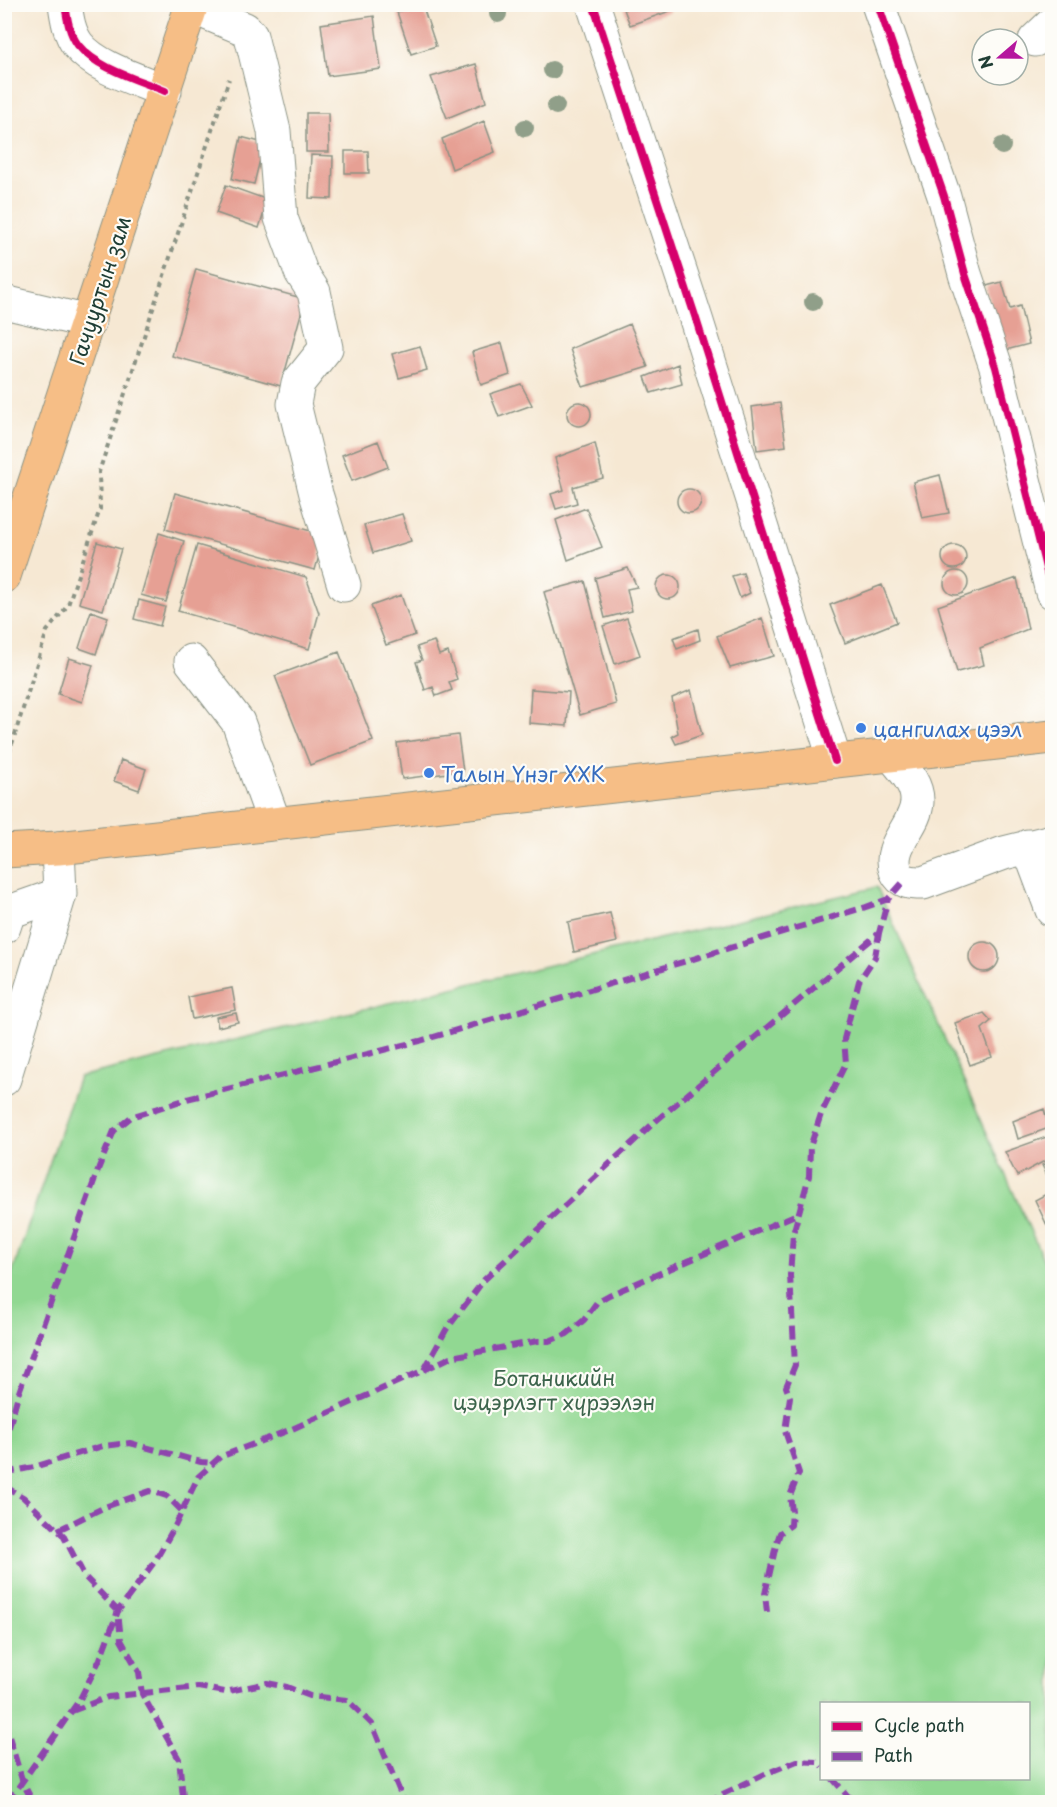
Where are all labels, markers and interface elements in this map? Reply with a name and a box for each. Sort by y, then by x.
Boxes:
north arrow [970,27,1030,87]
text: N [972,52,998,73]
street label: Гачууртын зам [60,211,138,369]
place label: цангилах цээл [873,712,1022,744]
marker: цангилах цээл [854,721,868,735]
place label: Талын Үнэг ХХК [441,757,605,789]
marker: Талын Үнэг ХХК [422,766,436,780]
park label: Ботаникийн цэцэрлэгт хүрээлэн [453,1361,655,1417]
legend [820,1702,1030,1780]
text: Cycle path [874,1711,965,1738]
text: Path [874,1741,913,1768]

